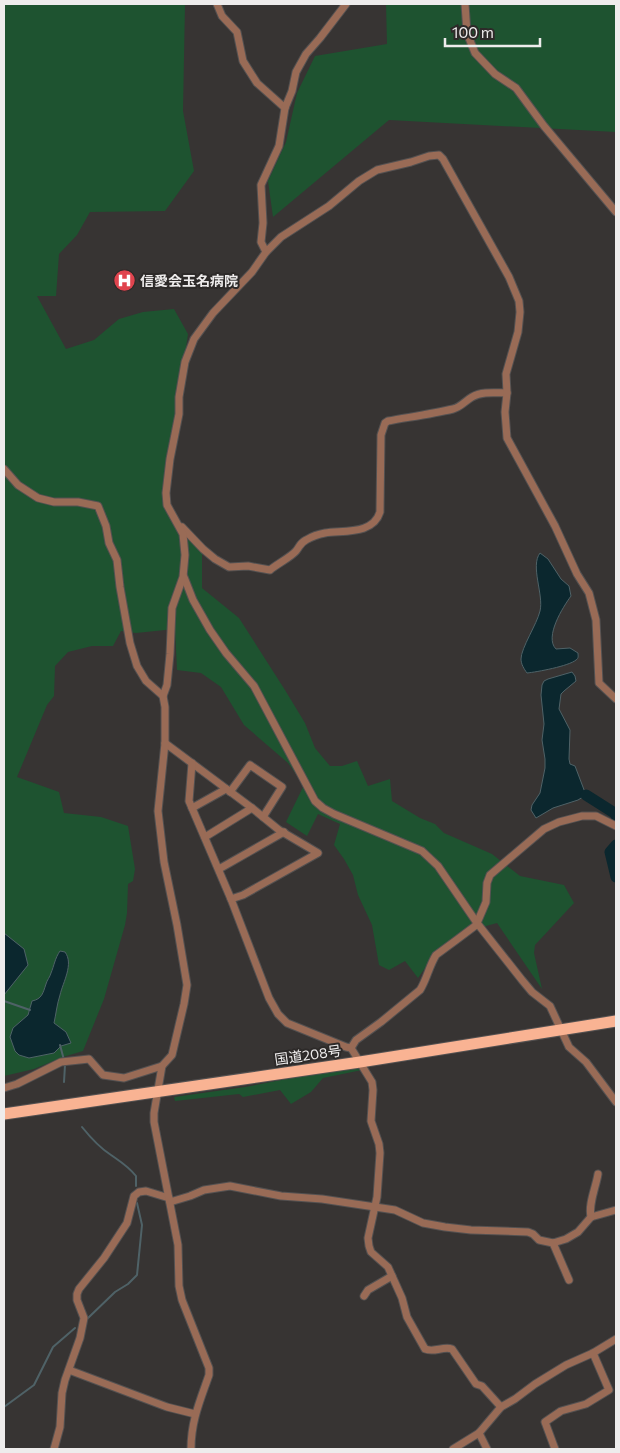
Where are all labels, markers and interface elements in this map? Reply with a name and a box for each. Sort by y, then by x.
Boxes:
scale bar [445,15,540,47]
text: 100 m [452,23,494,41]
hospital icon: 信愛会玉名病院 [112,269,136,293]
place label: 信愛会玉名病院 [140,272,238,289]
street label: 国道208号 [273,1041,342,1068]

